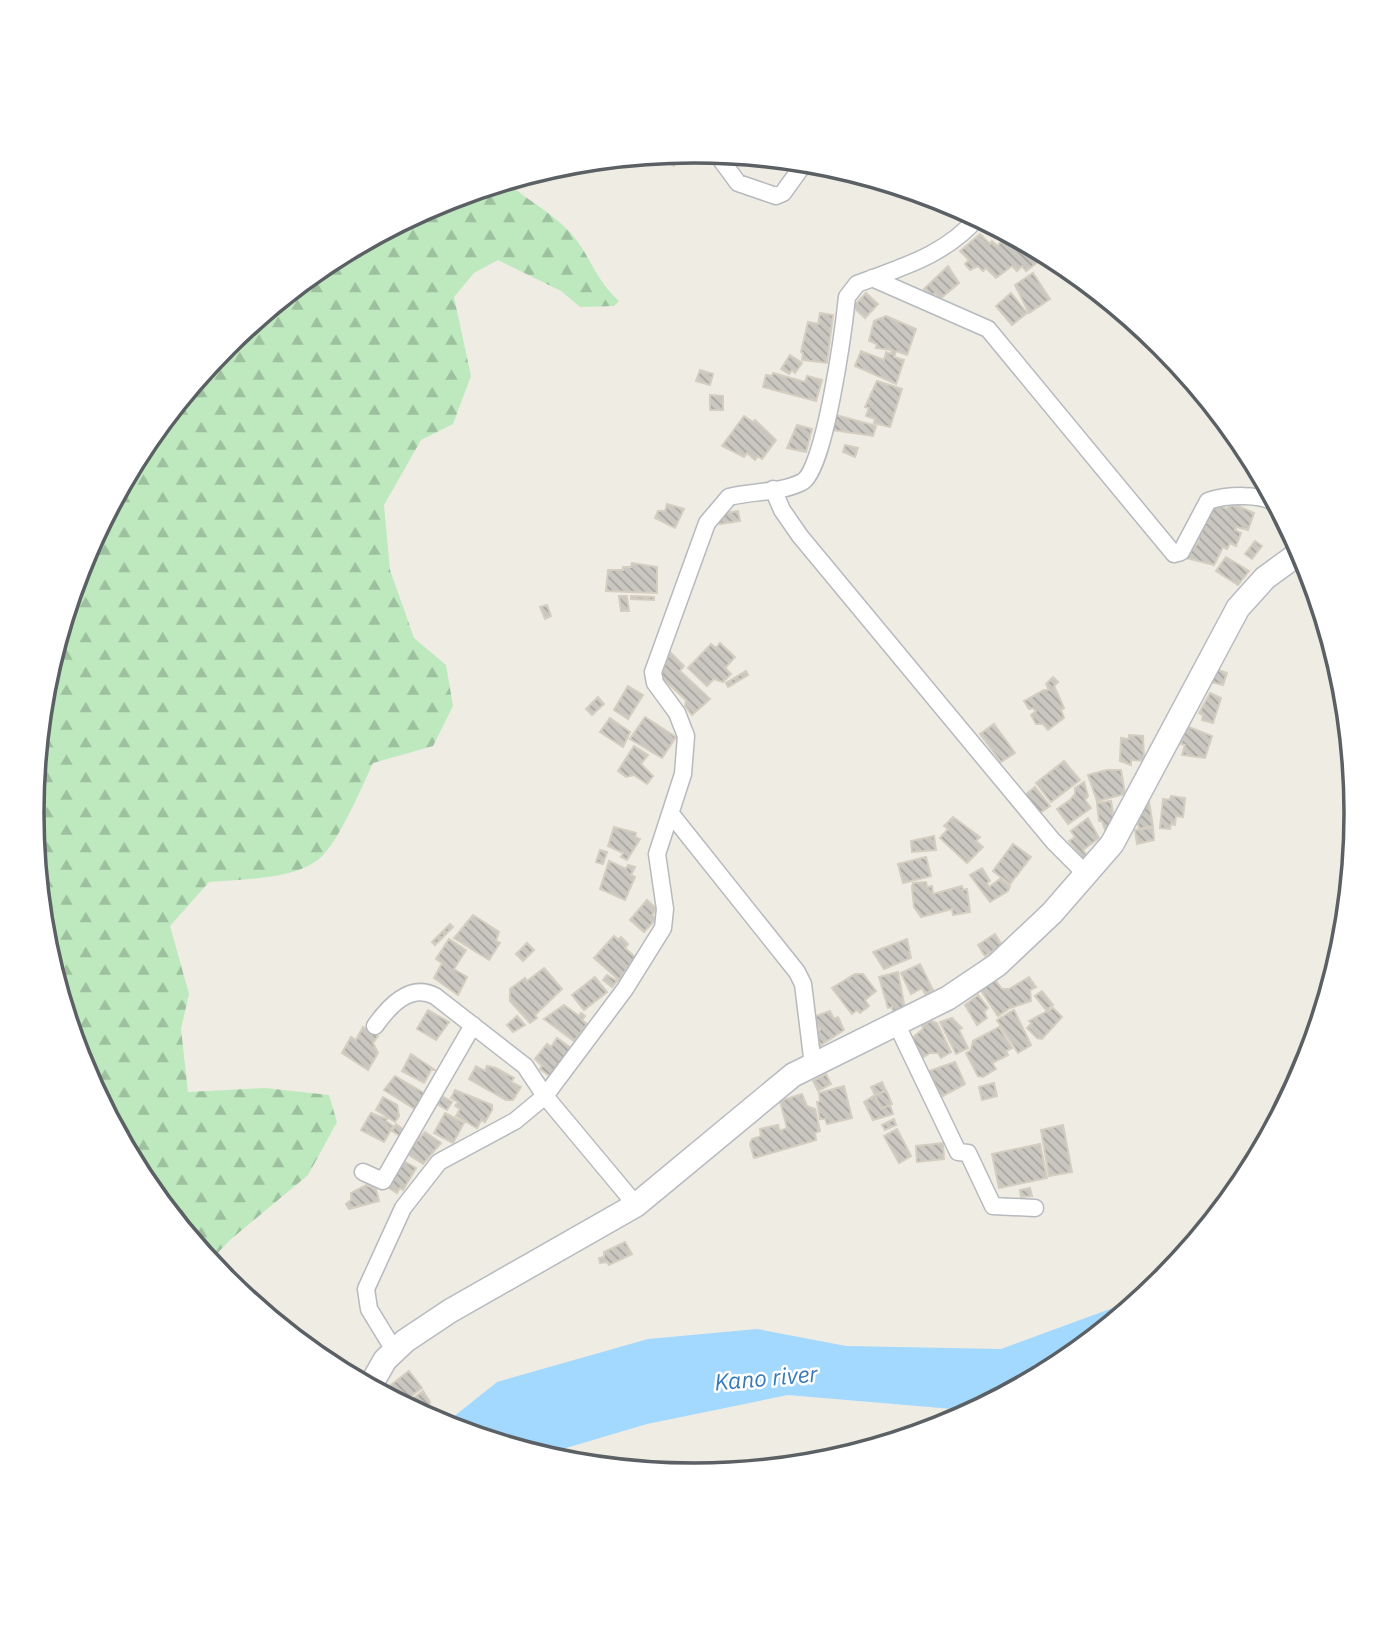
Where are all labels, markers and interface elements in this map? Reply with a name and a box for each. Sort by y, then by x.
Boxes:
water label: Kano river [713,1358,819,1396]

